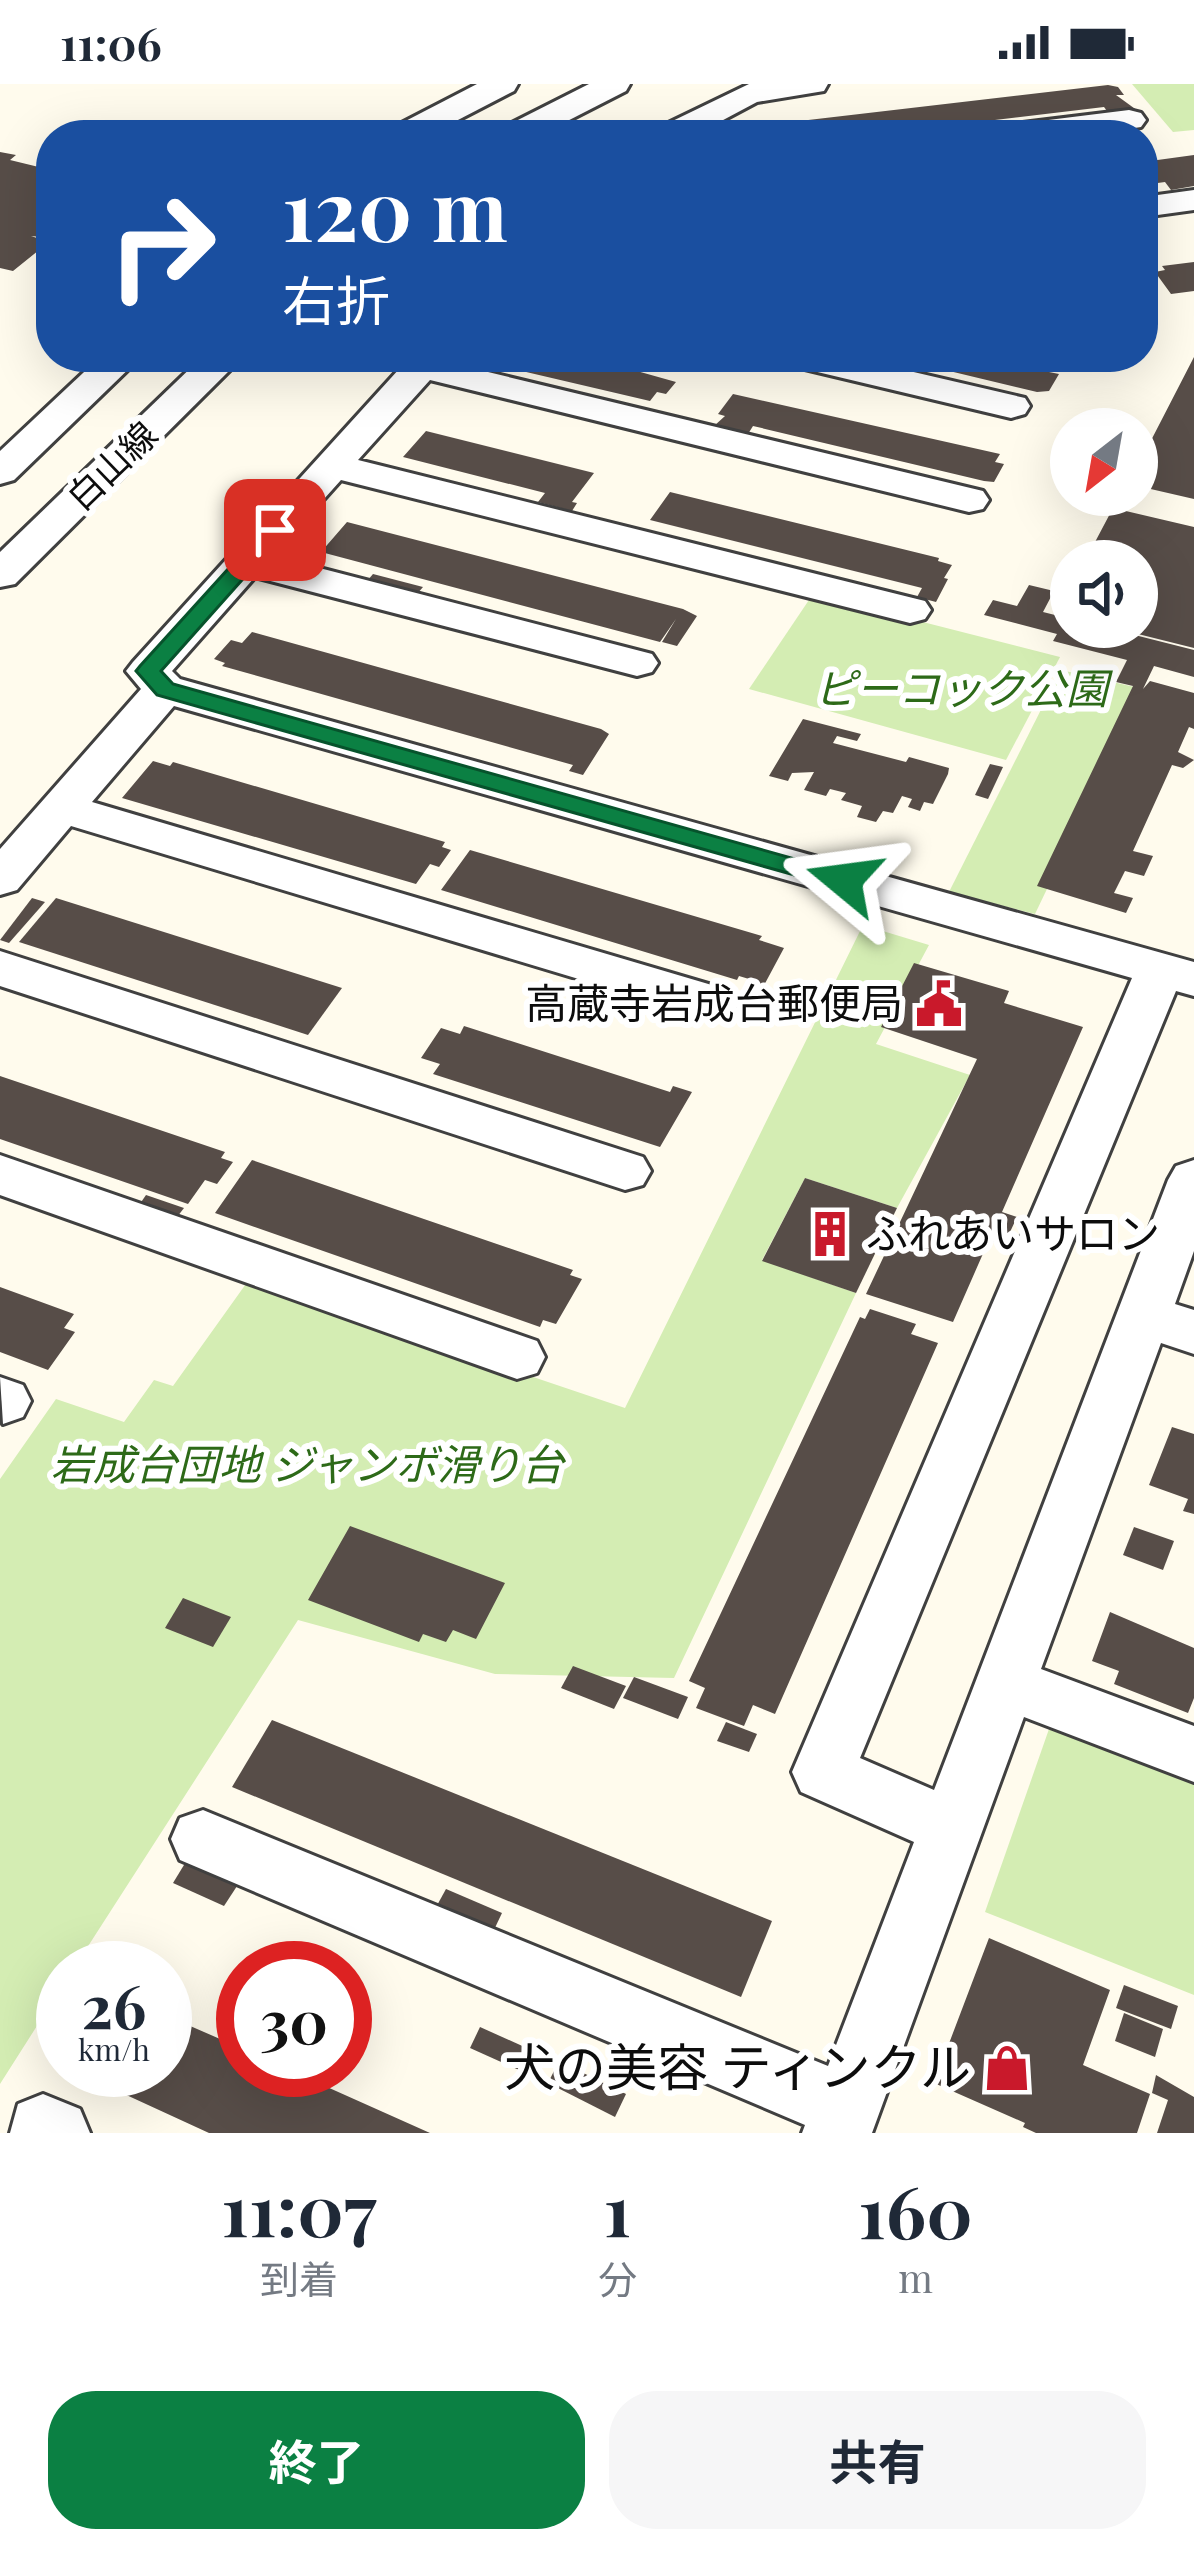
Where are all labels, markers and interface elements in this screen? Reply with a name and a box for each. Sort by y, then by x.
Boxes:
text: 11:06 [60,12,162,72]
text: 120 m [282,151,508,263]
icon: right [84,168,240,324]
text: 右折 [282,263,390,335]
north arrow [1050,408,1158,516]
map controls [1050,408,1158,648]
street label: 白山線 [55,410,166,519]
pin [224,479,326,581]
icon: arrive [242,497,308,563]
button: sound [1050,540,1158,648]
park label: ピーコック公園 [814,659,1113,715]
position arrow [781,817,907,943]
place label: 高蔵寺岩成台郵便局 [525,974,903,1030]
public building icon: 高蔵寺岩成台郵便局 [914,979,964,1029]
place label: ふれあいサロン [866,1204,1160,1260]
building icon: ふれあいサロン [805,1209,855,1259]
park label: 岩成台団地 ジャンボ滑り台 [51,1435,566,1491]
speed limit sign: 30 [216,1941,372,2097]
text: 26 [81,1964,147,2044]
text: km/h [78,2029,150,2069]
place label: 犬の美容 ティンクル [504,2031,971,2099]
shop icon: 犬の美容 ティンクル [982,2043,1032,2093]
text: 11:07 [221,2159,377,2255]
text: 1 [604,2159,631,2255]
text: 160 [858,2161,973,2257]
text: m [898,2251,933,2303]
text: 到着 [260,2252,338,2304]
text: 分 [598,2252,637,2304]
button: 終了 [48,2391,585,2529]
button: 共有 [609,2391,1146,2529]

